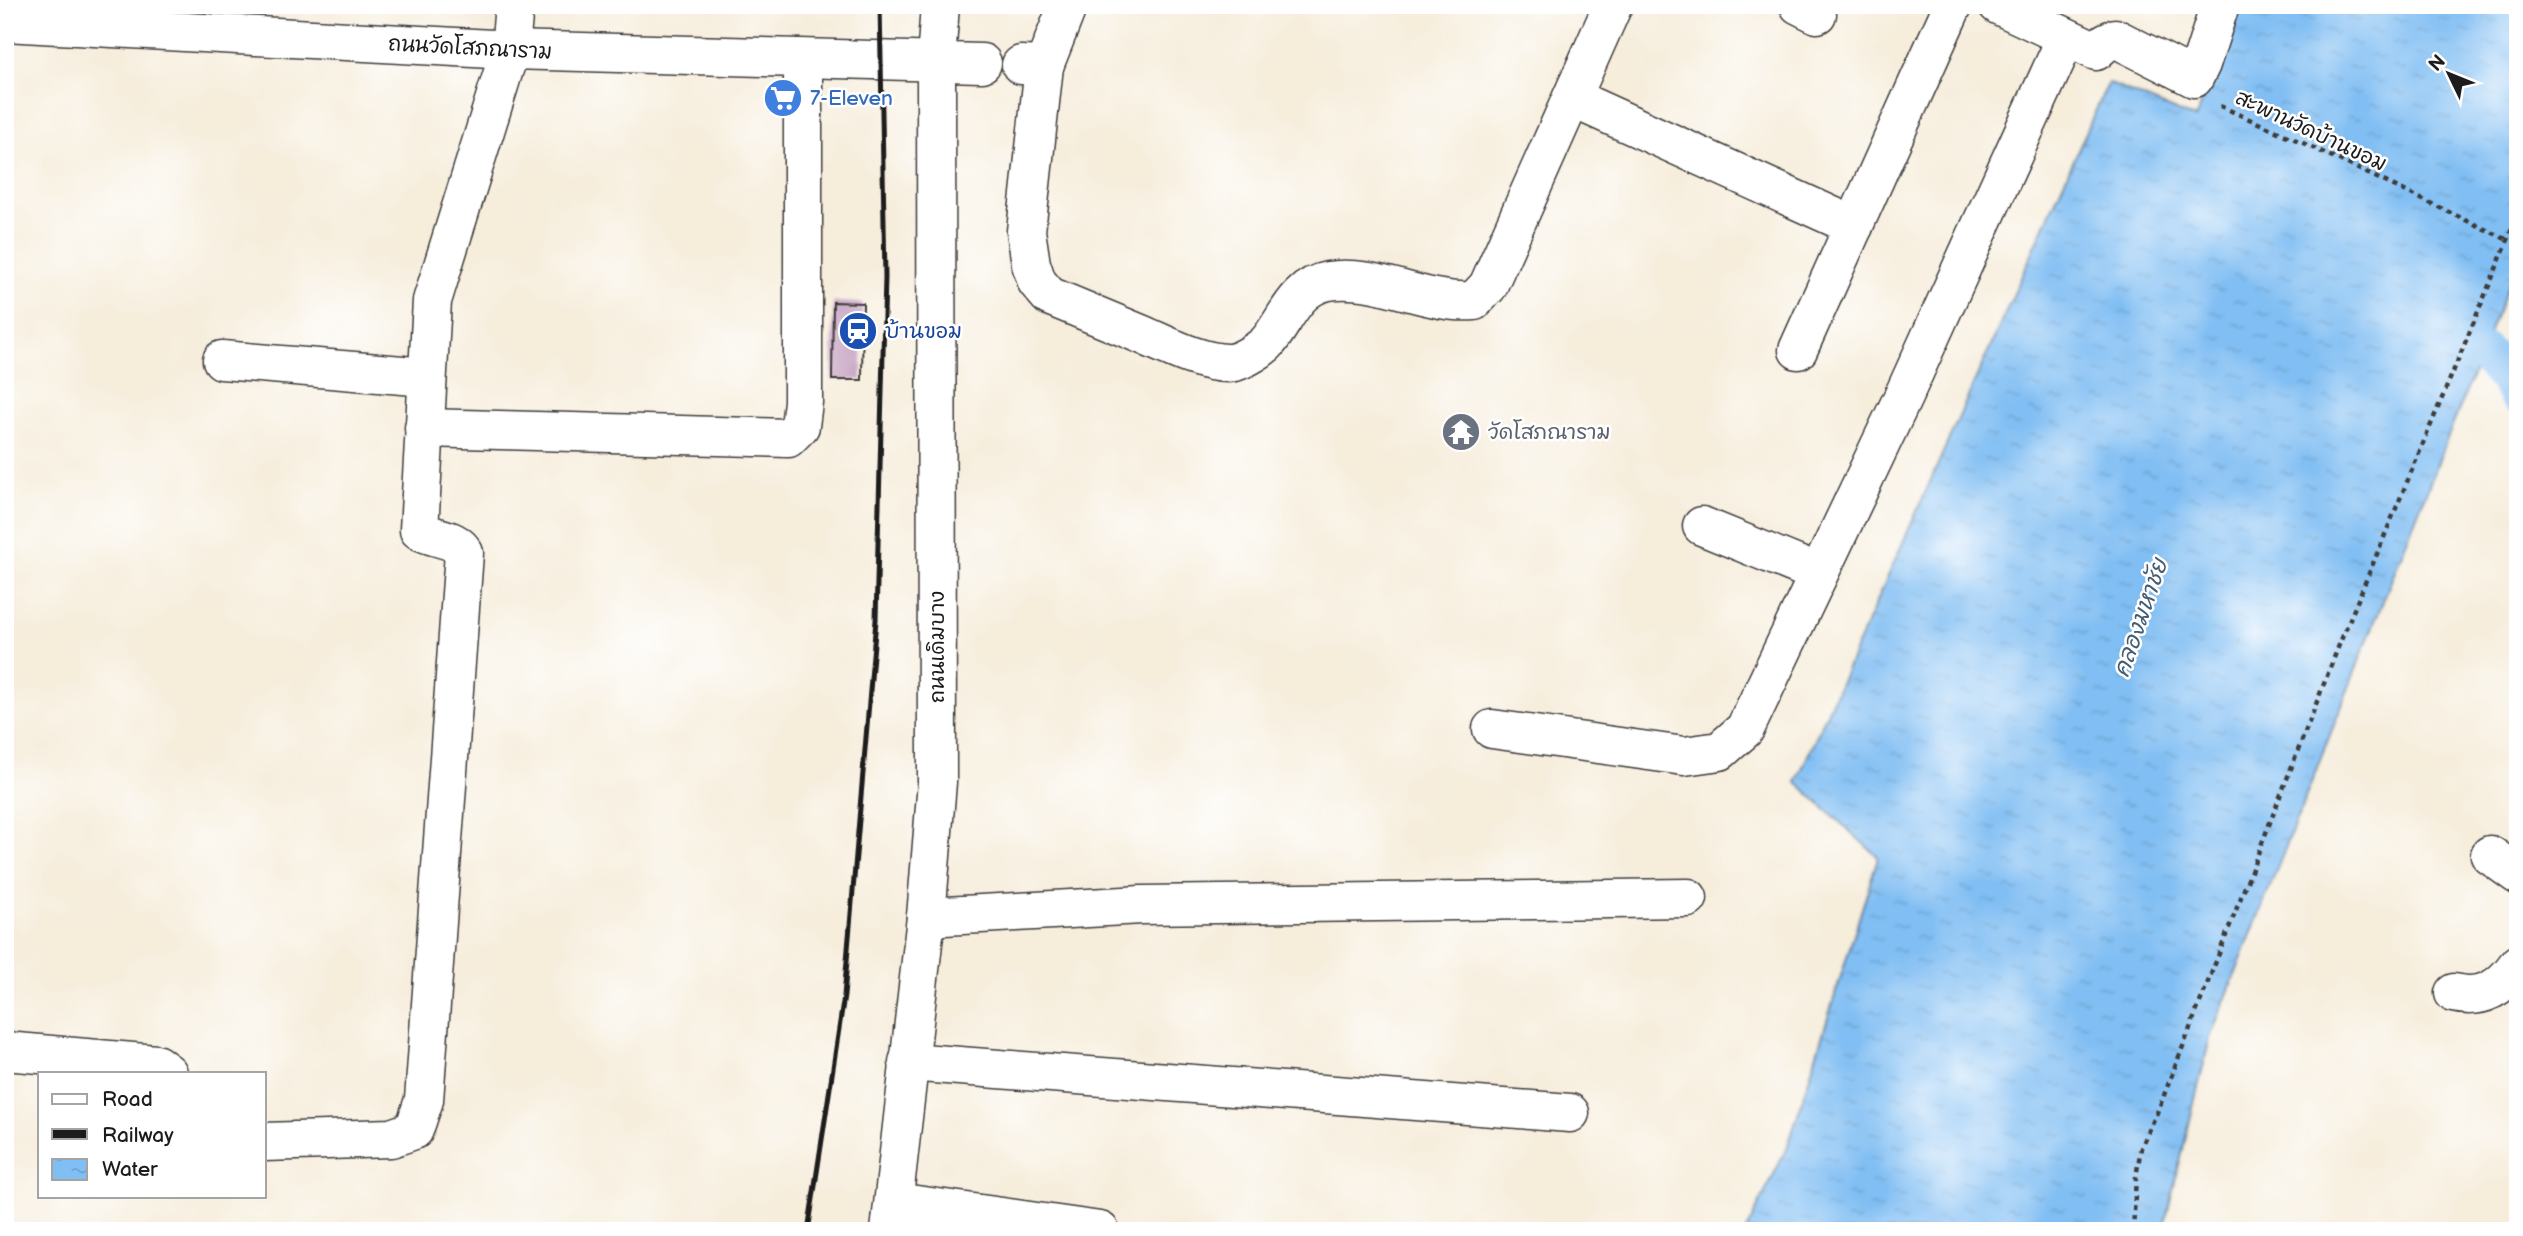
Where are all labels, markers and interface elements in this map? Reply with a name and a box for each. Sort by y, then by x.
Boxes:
street label: ถนนวัดโสภณาราม [387,30,553,65]
north arrow [2414,38,2484,108]
text: N [2424,50,2451,76]
supermarket icon: 7-Eleven [762,77,804,119]
street label: สะพานวัดบ้านขอม [2232,84,2391,177]
place label: 7-Eleven [810,86,893,111]
station icon: บ้านขอม [837,310,879,352]
place label: บ้านขอม [885,318,962,344]
temple icon: วัดโสภณาราม [1440,411,1482,453]
place label: วัดโสภณาราม [1488,419,1611,445]
water label: คลองมหาชัย [2108,553,2175,681]
street label: ถนนเดิมบาง [925,591,950,703]
legend [38,1072,266,1198]
text: Road [102,1087,153,1112]
text: Railway [102,1123,174,1148]
text: Water [102,1157,158,1182]

